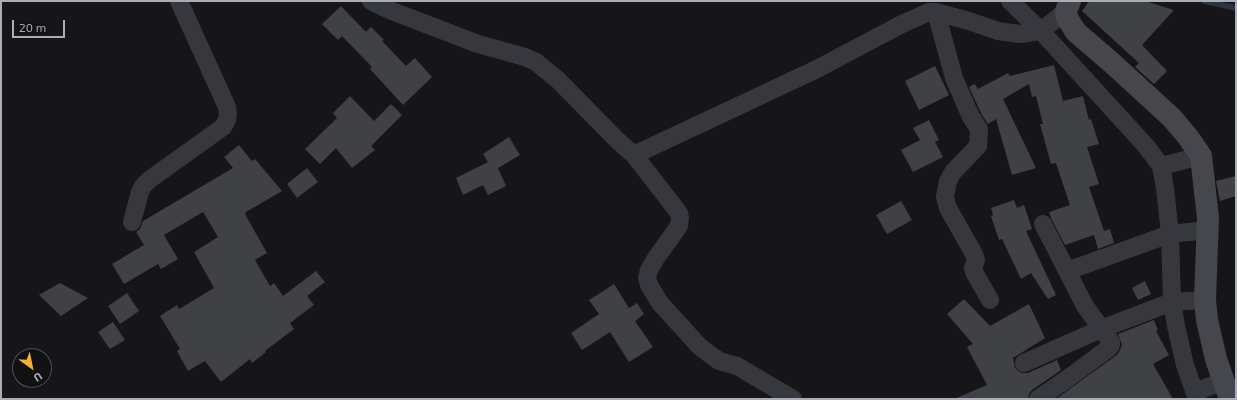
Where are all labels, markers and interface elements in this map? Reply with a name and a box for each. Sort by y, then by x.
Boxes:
scale bar [14,12,67,38]
text: 20 m [19,20,46,34]
north arrow [12,348,52,388]
text: U [32,370,45,385]

